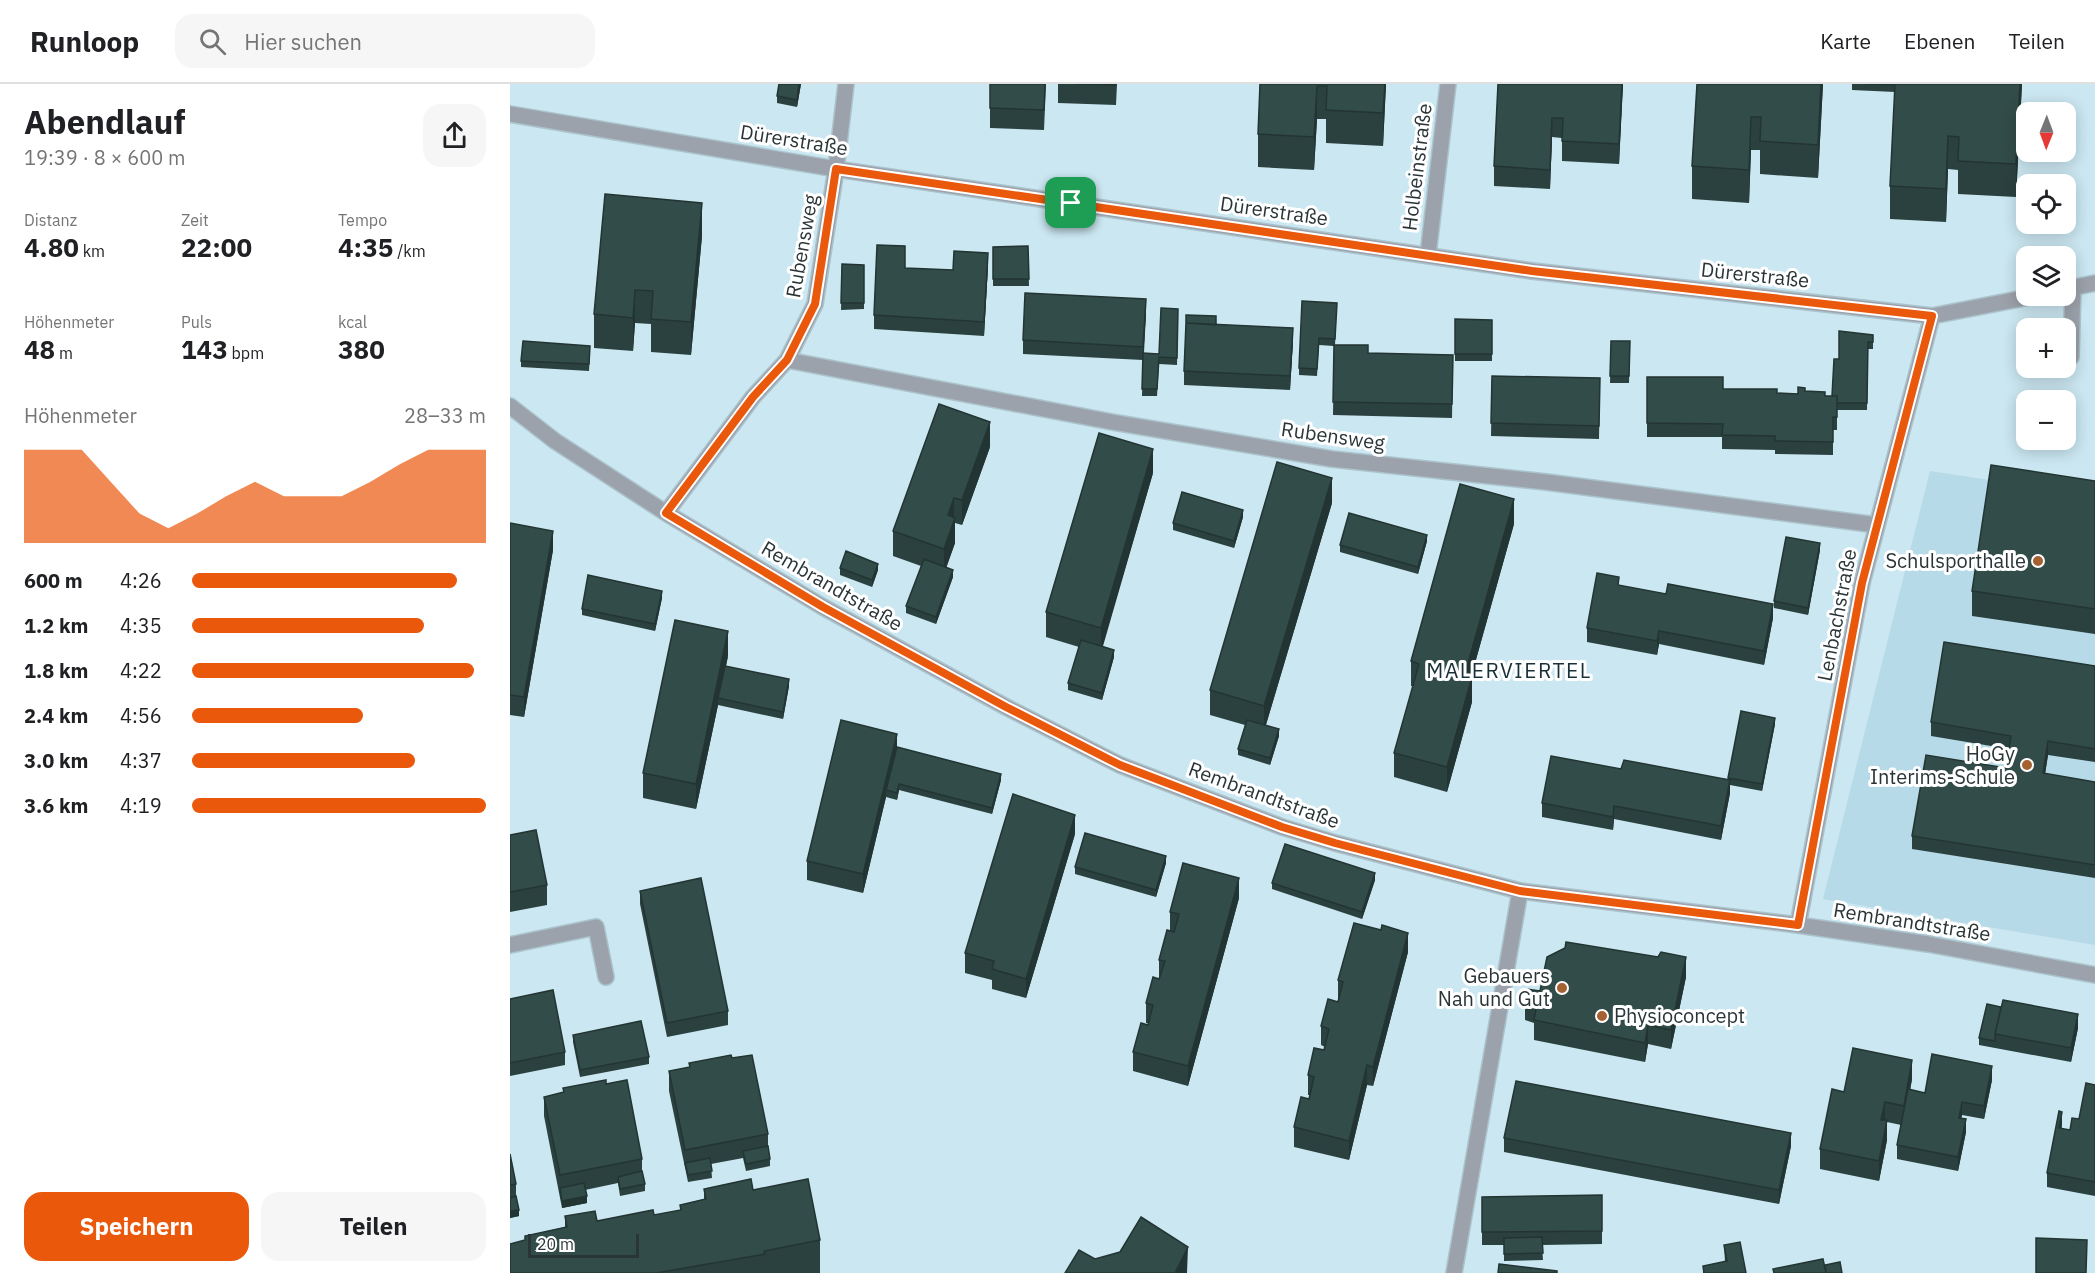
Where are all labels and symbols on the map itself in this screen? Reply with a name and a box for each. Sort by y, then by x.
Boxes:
street label: Holbeinstraße [1395,102,1438,232]
north arrow [2016,102,2076,162]
street label: Dürerstraße [738,118,850,161]
pin [1045,177,1096,228]
street label: Dürerstraße [1218,190,1330,231]
street label: Rubensweg [779,192,824,300]
street label: Dürerstraße [1700,255,1811,294]
street label: Rubensweg [1279,415,1387,456]
street label: Rembrandtstraße [757,534,908,637]
street label: Lenbachstraße [1810,546,1863,683]
place label: Schulsporthalle [1885,547,2026,574]
marker: Schulsporthalle [2031,554,2045,568]
district label: MALERVIERTEL [1426,656,1592,684]
place label: HoGy Interims-Schule [1870,740,2015,790]
street label: Rembrandtstraße [1185,755,1343,834]
marker: HoGy Interims-Schule [2020,758,2034,772]
street label: Rembrandtstraße [1832,896,1993,947]
place label: Gebauers Nah und Gut [1438,962,1550,1012]
marker: Gebauers Nah und Gut [1555,981,1569,995]
place label: Physioconcept [1614,1002,1745,1029]
marker: Physioconcept [1595,1009,1609,1023]
scale bar [528,1231,639,1258]

